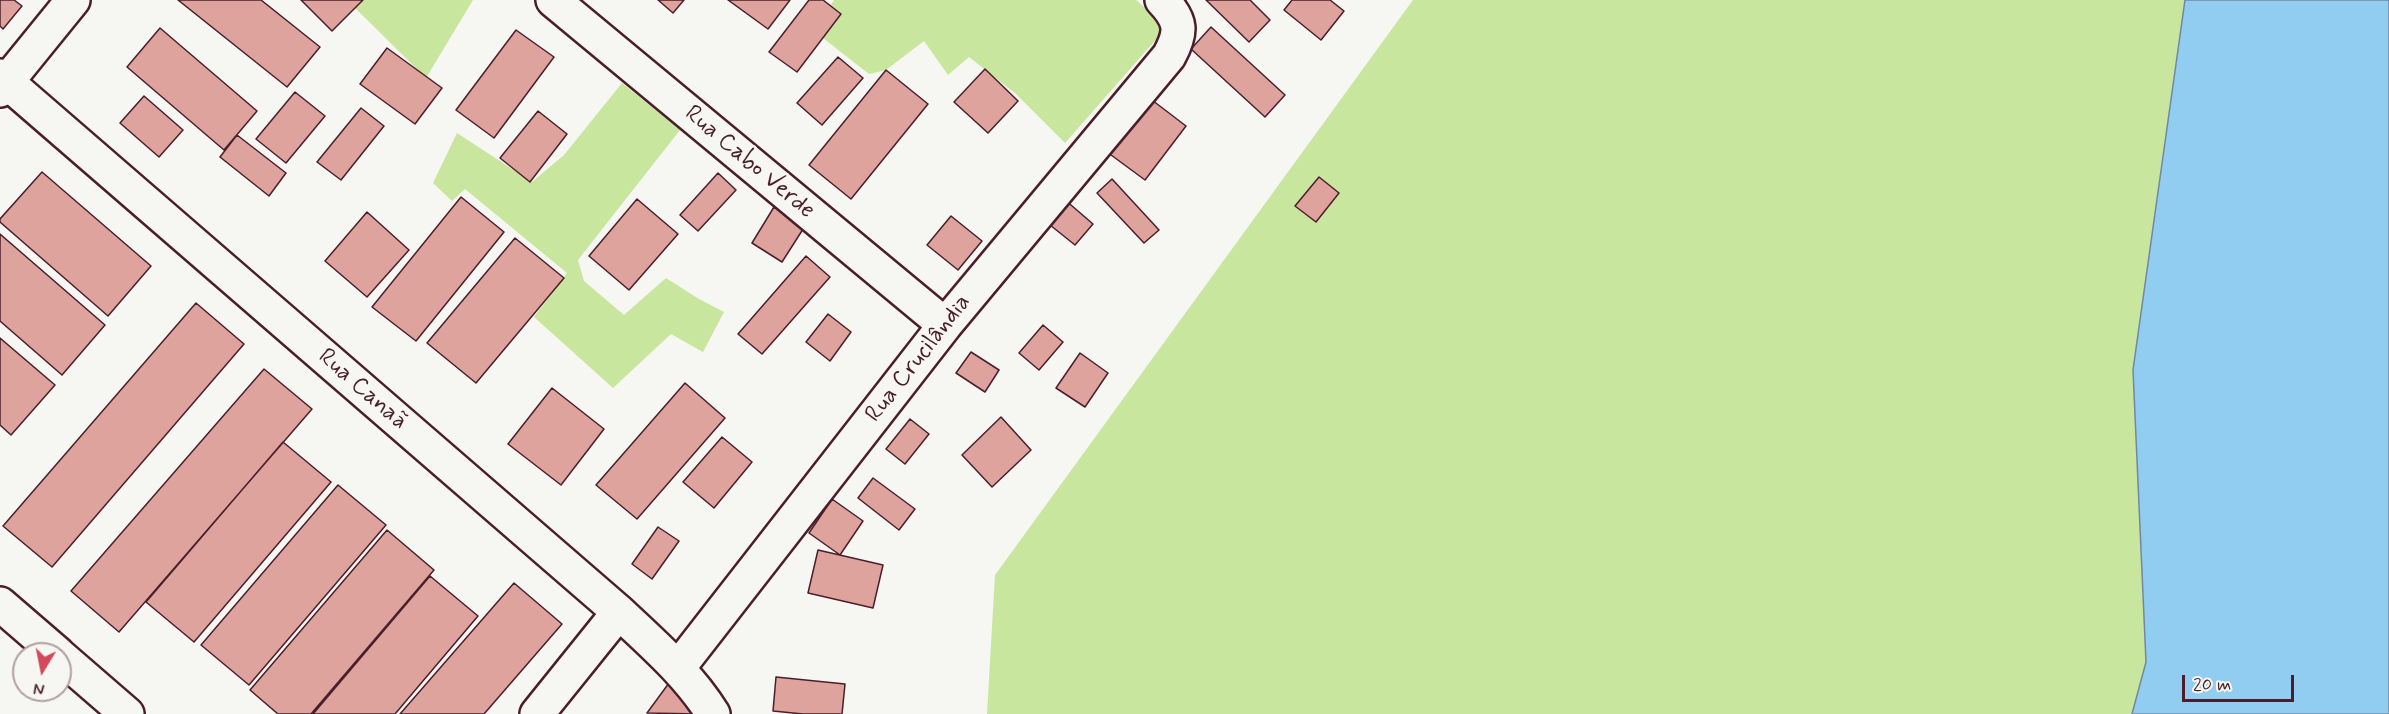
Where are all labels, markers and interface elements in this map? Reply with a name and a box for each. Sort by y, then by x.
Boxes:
street label: Rua Cabo Verde [678,100,820,226]
street label: Rua Crucilândia [860,289,978,429]
street label: Rua Canaã [311,343,413,437]
north arrow [12,642,72,702]
scale bar [2185,663,2298,701]
text: 20 m [2193,673,2231,697]
text: N [32,677,46,700]

